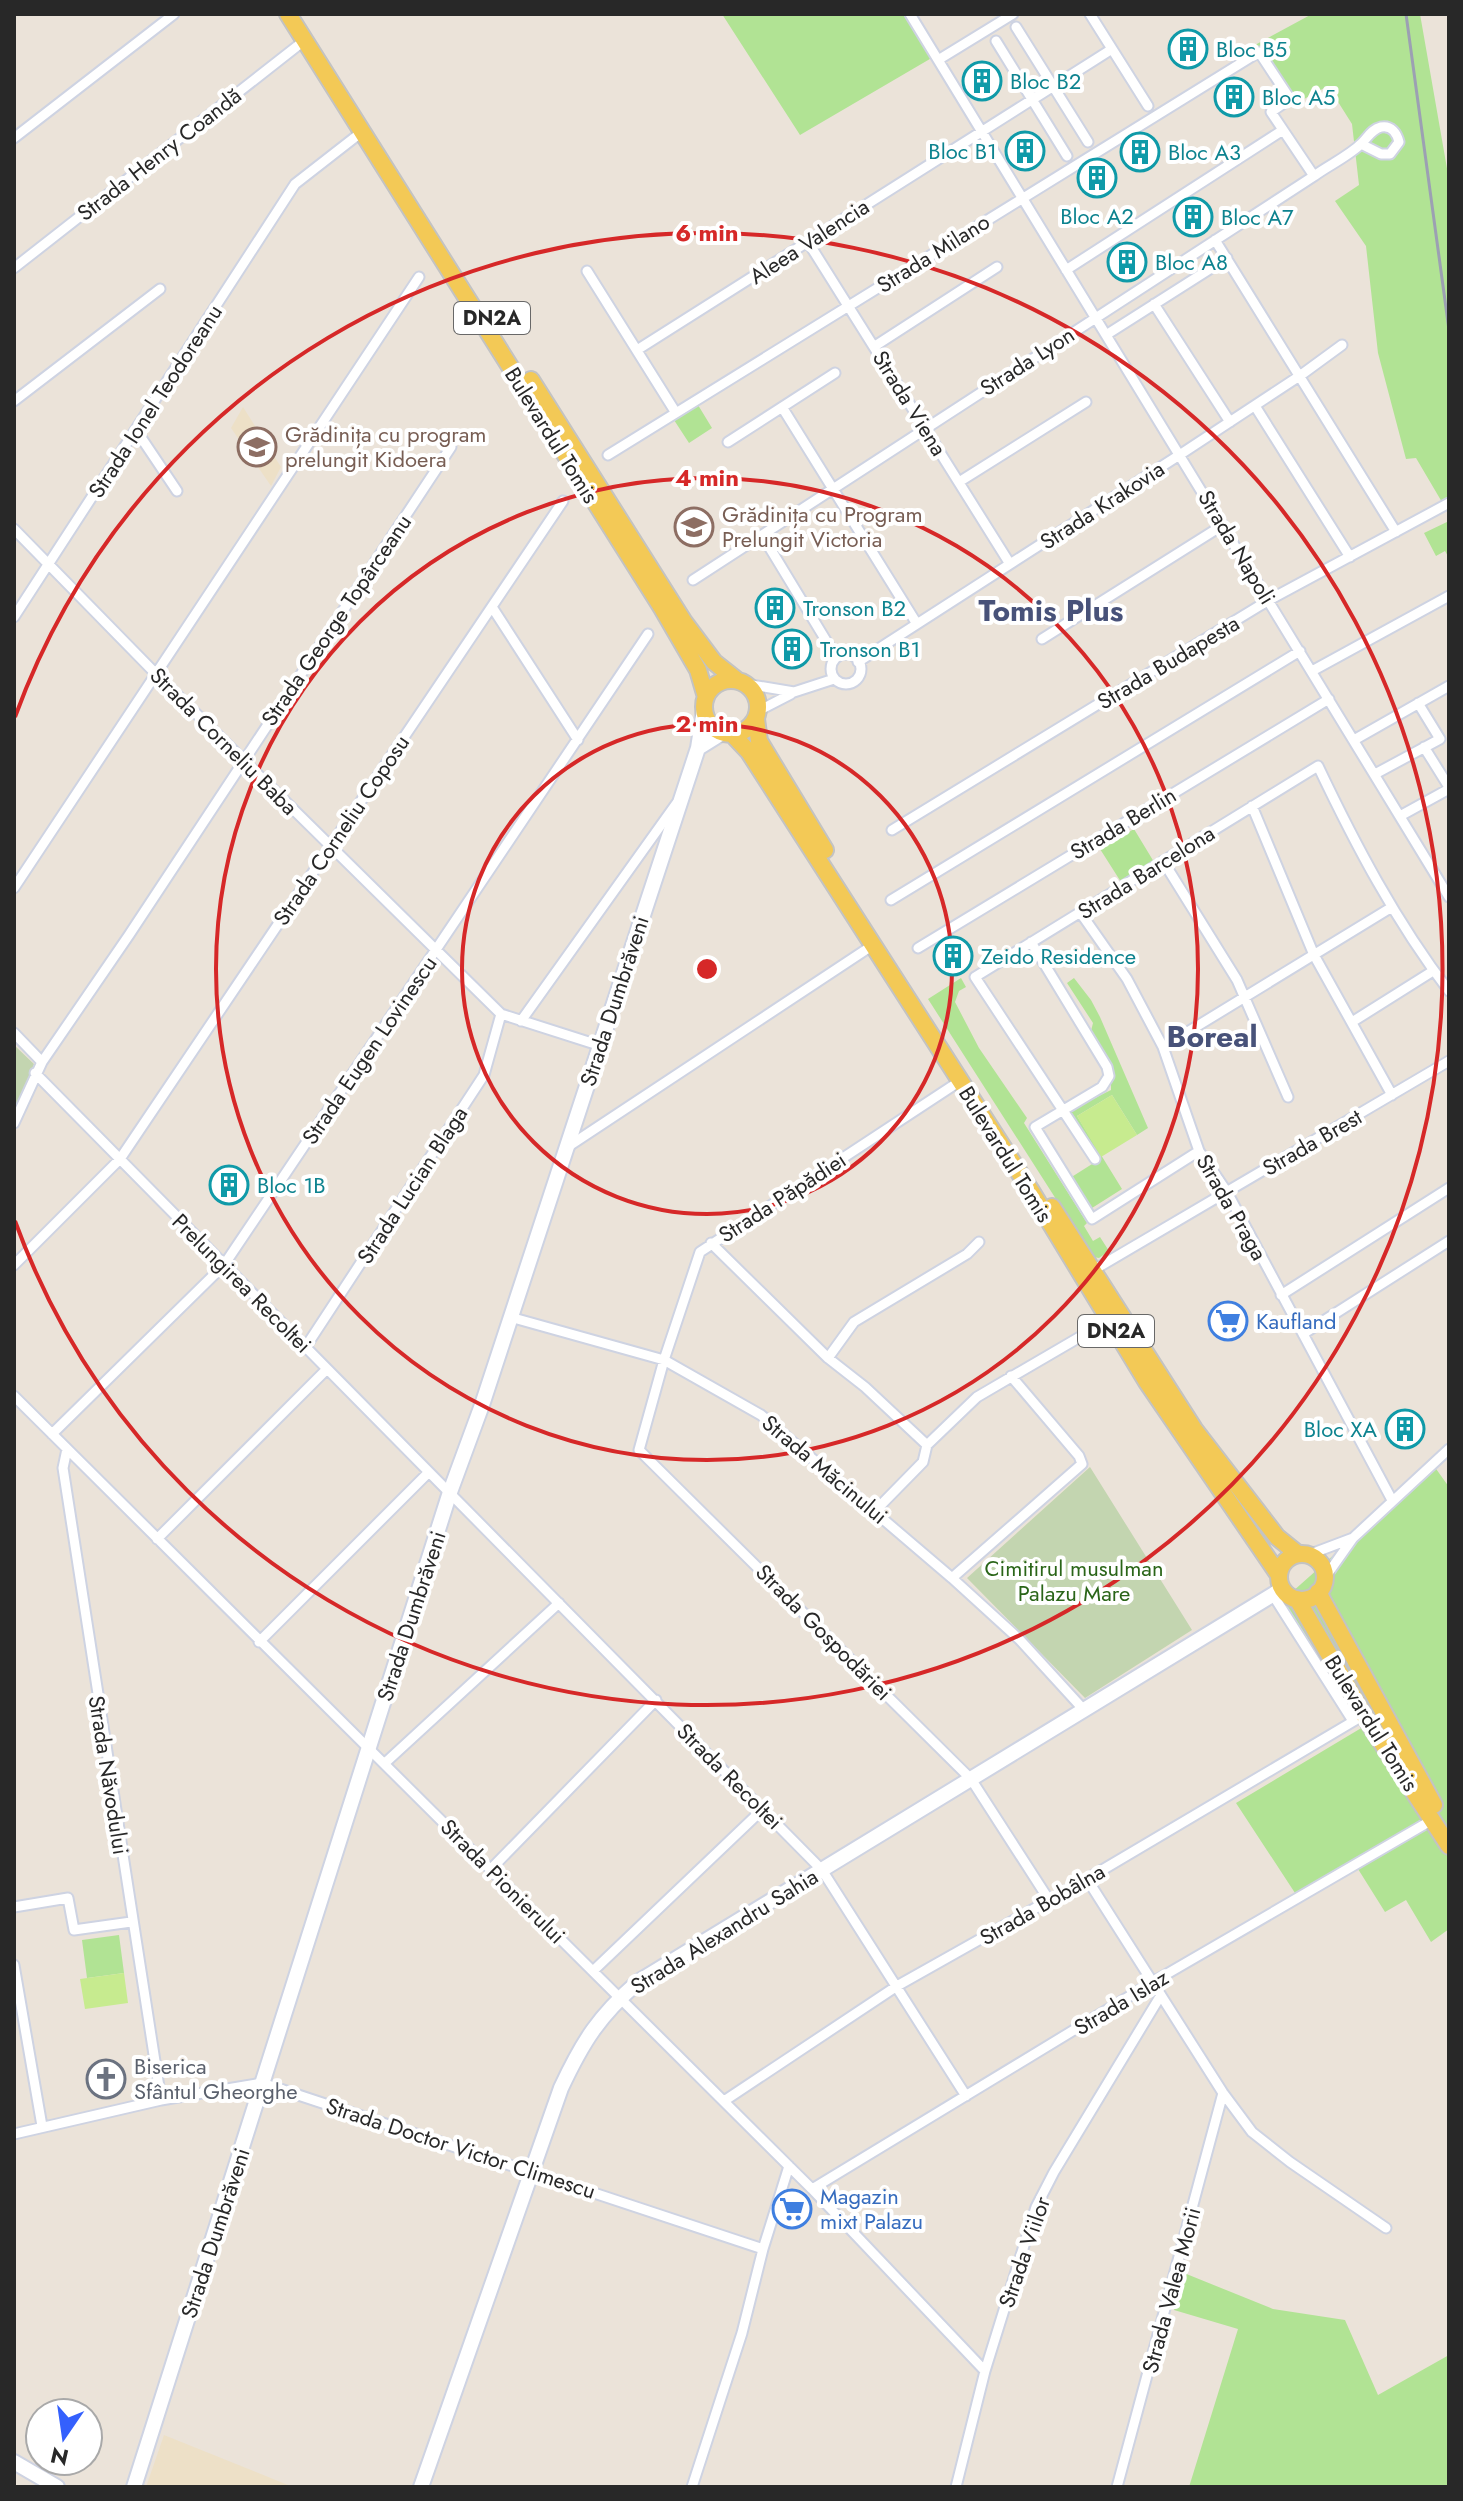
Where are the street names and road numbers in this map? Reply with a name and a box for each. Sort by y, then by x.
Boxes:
street label: Strada Henry Coandă [70,80,248,228]
street label: Aleea Valencia [743,190,875,292]
street label: Strada Milano [870,206,996,300]
street label: Strada Ionel Teodoreanu [80,298,230,504]
road number: DN2A [454,302,530,334]
street label: Strada Lyon [973,318,1081,404]
street label: Strada Viena [865,344,955,462]
street label: Bulevardul Tomis [497,361,607,509]
street label: Strada Krakovia [1033,453,1171,557]
street label: Strada Napoli [1190,484,1284,610]
street label: Strada George Topârceanu [253,508,419,732]
street label: Strada Budapesta [1091,607,1245,717]
street label: Strada Corneliu Baba [143,660,305,822]
street label: Strada Corneliu Coposu [265,728,417,932]
street label: Strada Berlin [1064,779,1182,867]
street label: Strada Barcelona [1071,817,1221,927]
street label: Strada Dumbrăveni [571,912,657,1090]
street label: Strada Eugen Lovinescu [294,949,444,1151]
street label: Bulevardul Tomis [951,1080,1061,1228]
street label: Strada Lucian Blaga [349,1100,475,1270]
street label: Strada Brest [1256,1100,1368,1183]
street label: Strada Păpădiei [712,1144,852,1250]
street label: Strada Praga [1189,1148,1275,1266]
street label: Prelungirea Recoltei [165,1206,319,1360]
road number: DN2A [1078,1315,1154,1347]
street label: Strada Măcinului [755,1407,895,1531]
street label: Strada Dumbrăveni [368,1527,454,1705]
street label: Strada Gospodăriei [749,1557,899,1707]
street label: Bulevardul Tomis [1317,1649,1427,1797]
street label: Strada Năvodului [81,1693,137,1857]
street label: Strada Recoltei [670,1716,790,1836]
street label: Strada Pionierului [433,1811,573,1951]
street label: Strada Bobâlna [973,1855,1111,1953]
street label: Strada Alexandru Sahia [624,1860,824,2002]
street label: Strada Islaz [1068,1961,1174,2043]
street label: Strada Doctor Victor Climescu [322,2089,600,2207]
street label: Strada Dumbrăveni [172,2144,258,2322]
street label: Strada Viilor [990,2192,1058,2312]
street label: Strada Valea Morii [1133,2204,1209,2376]

